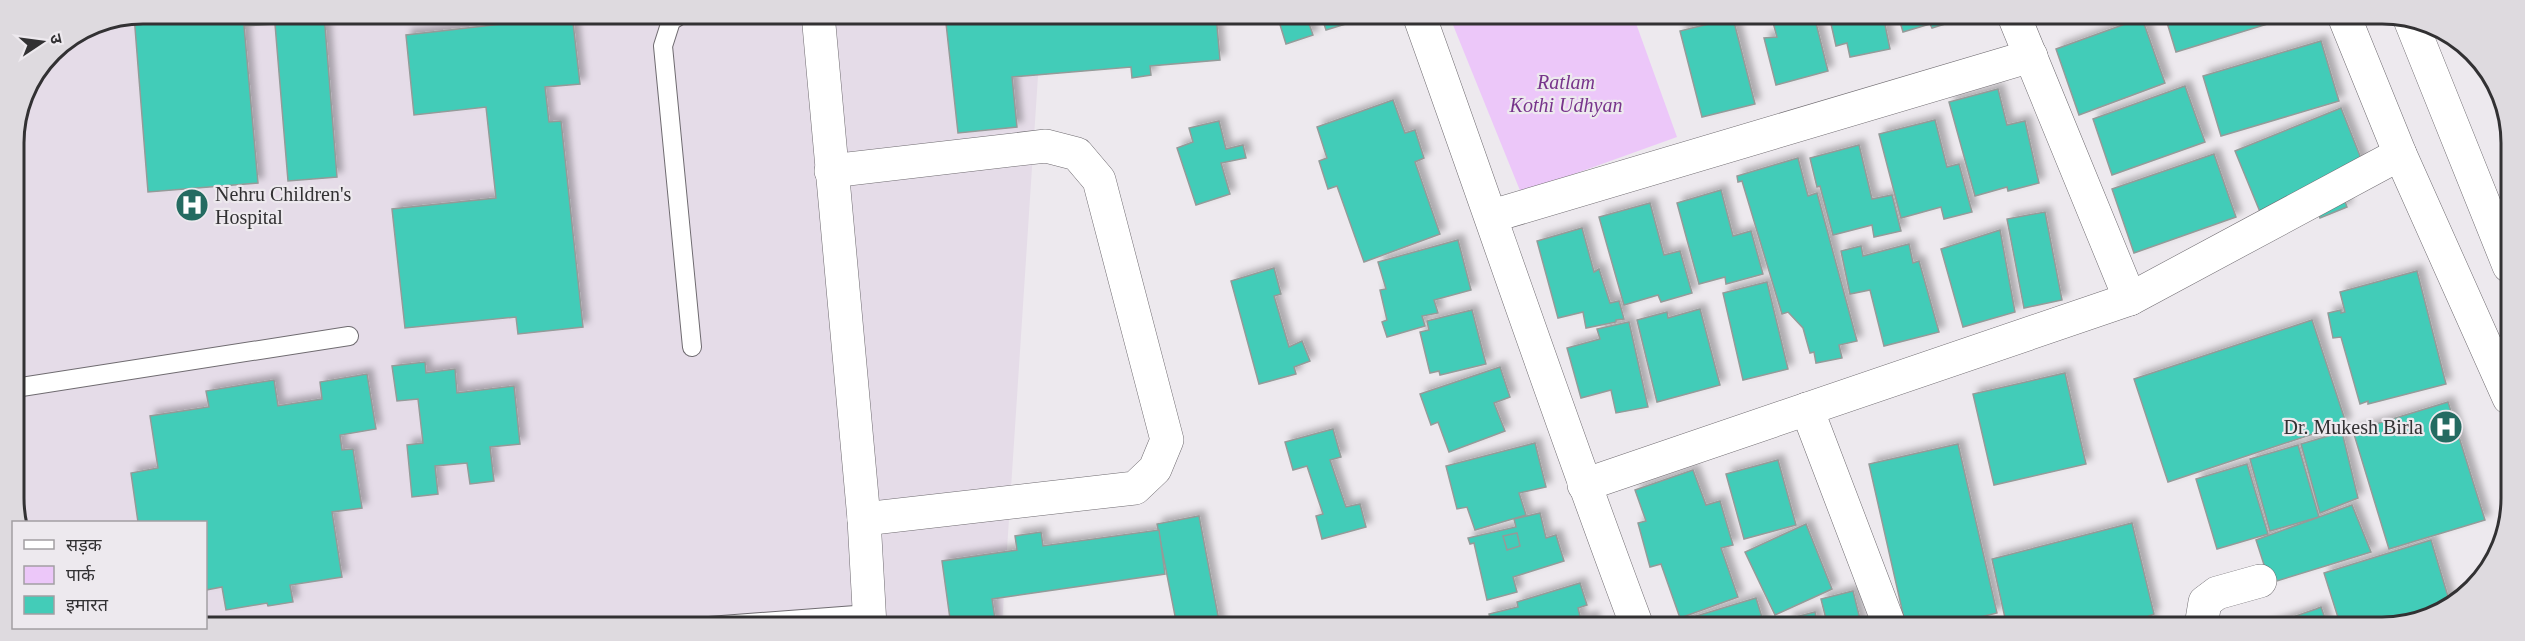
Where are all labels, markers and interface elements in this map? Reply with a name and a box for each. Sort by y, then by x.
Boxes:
north arrow [12,12,72,72]
text: उ [47,32,66,46]
park label: Ratlam Kothi Udhyan [1509,71,1622,117]
place label: Nehru Children's Hospital [215,183,352,229]
hospital icon: Nehru Children's Hospital [174,187,210,223]
hospital icon: Dr. Mukesh Birla [2428,409,2464,445]
place label: Dr. Mukesh Birla [2284,416,2423,438]
legend [12,521,207,629]
text: सड़क [66,535,103,555]
text: पार्क [66,564,96,585]
text: इमारत [66,595,109,615]

